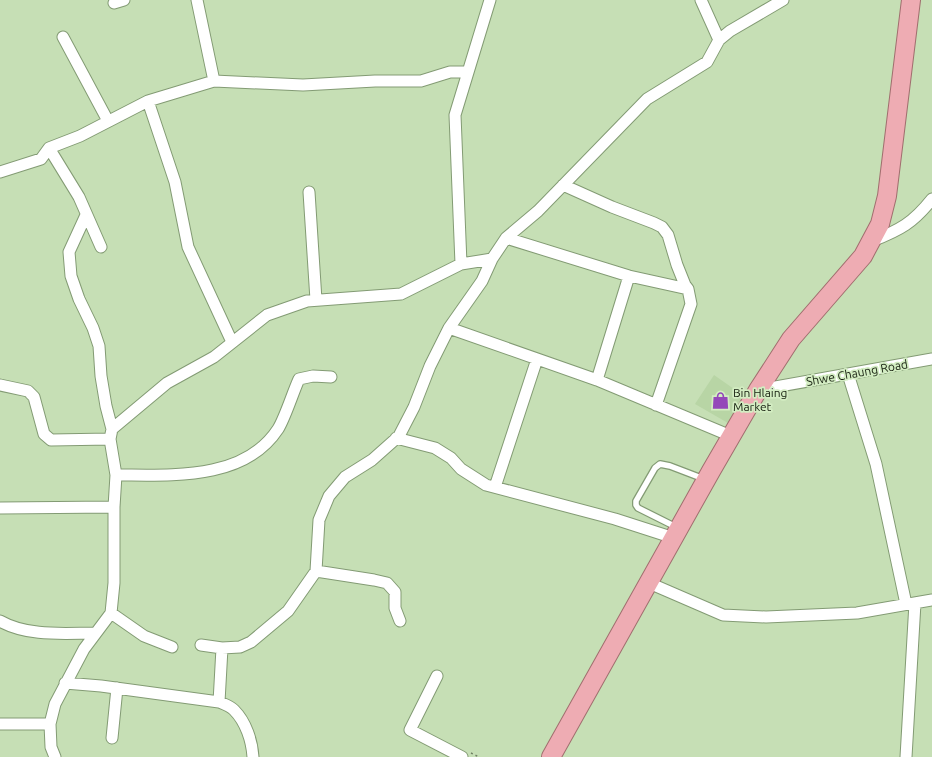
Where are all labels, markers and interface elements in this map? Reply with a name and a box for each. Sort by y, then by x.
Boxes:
street label: Shwe Chaung Road [805,357,909,388]
place label: Bin Hlaing Market [733,386,788,413]
shop icon: Bin Hlaing Market [710,390,730,410]

